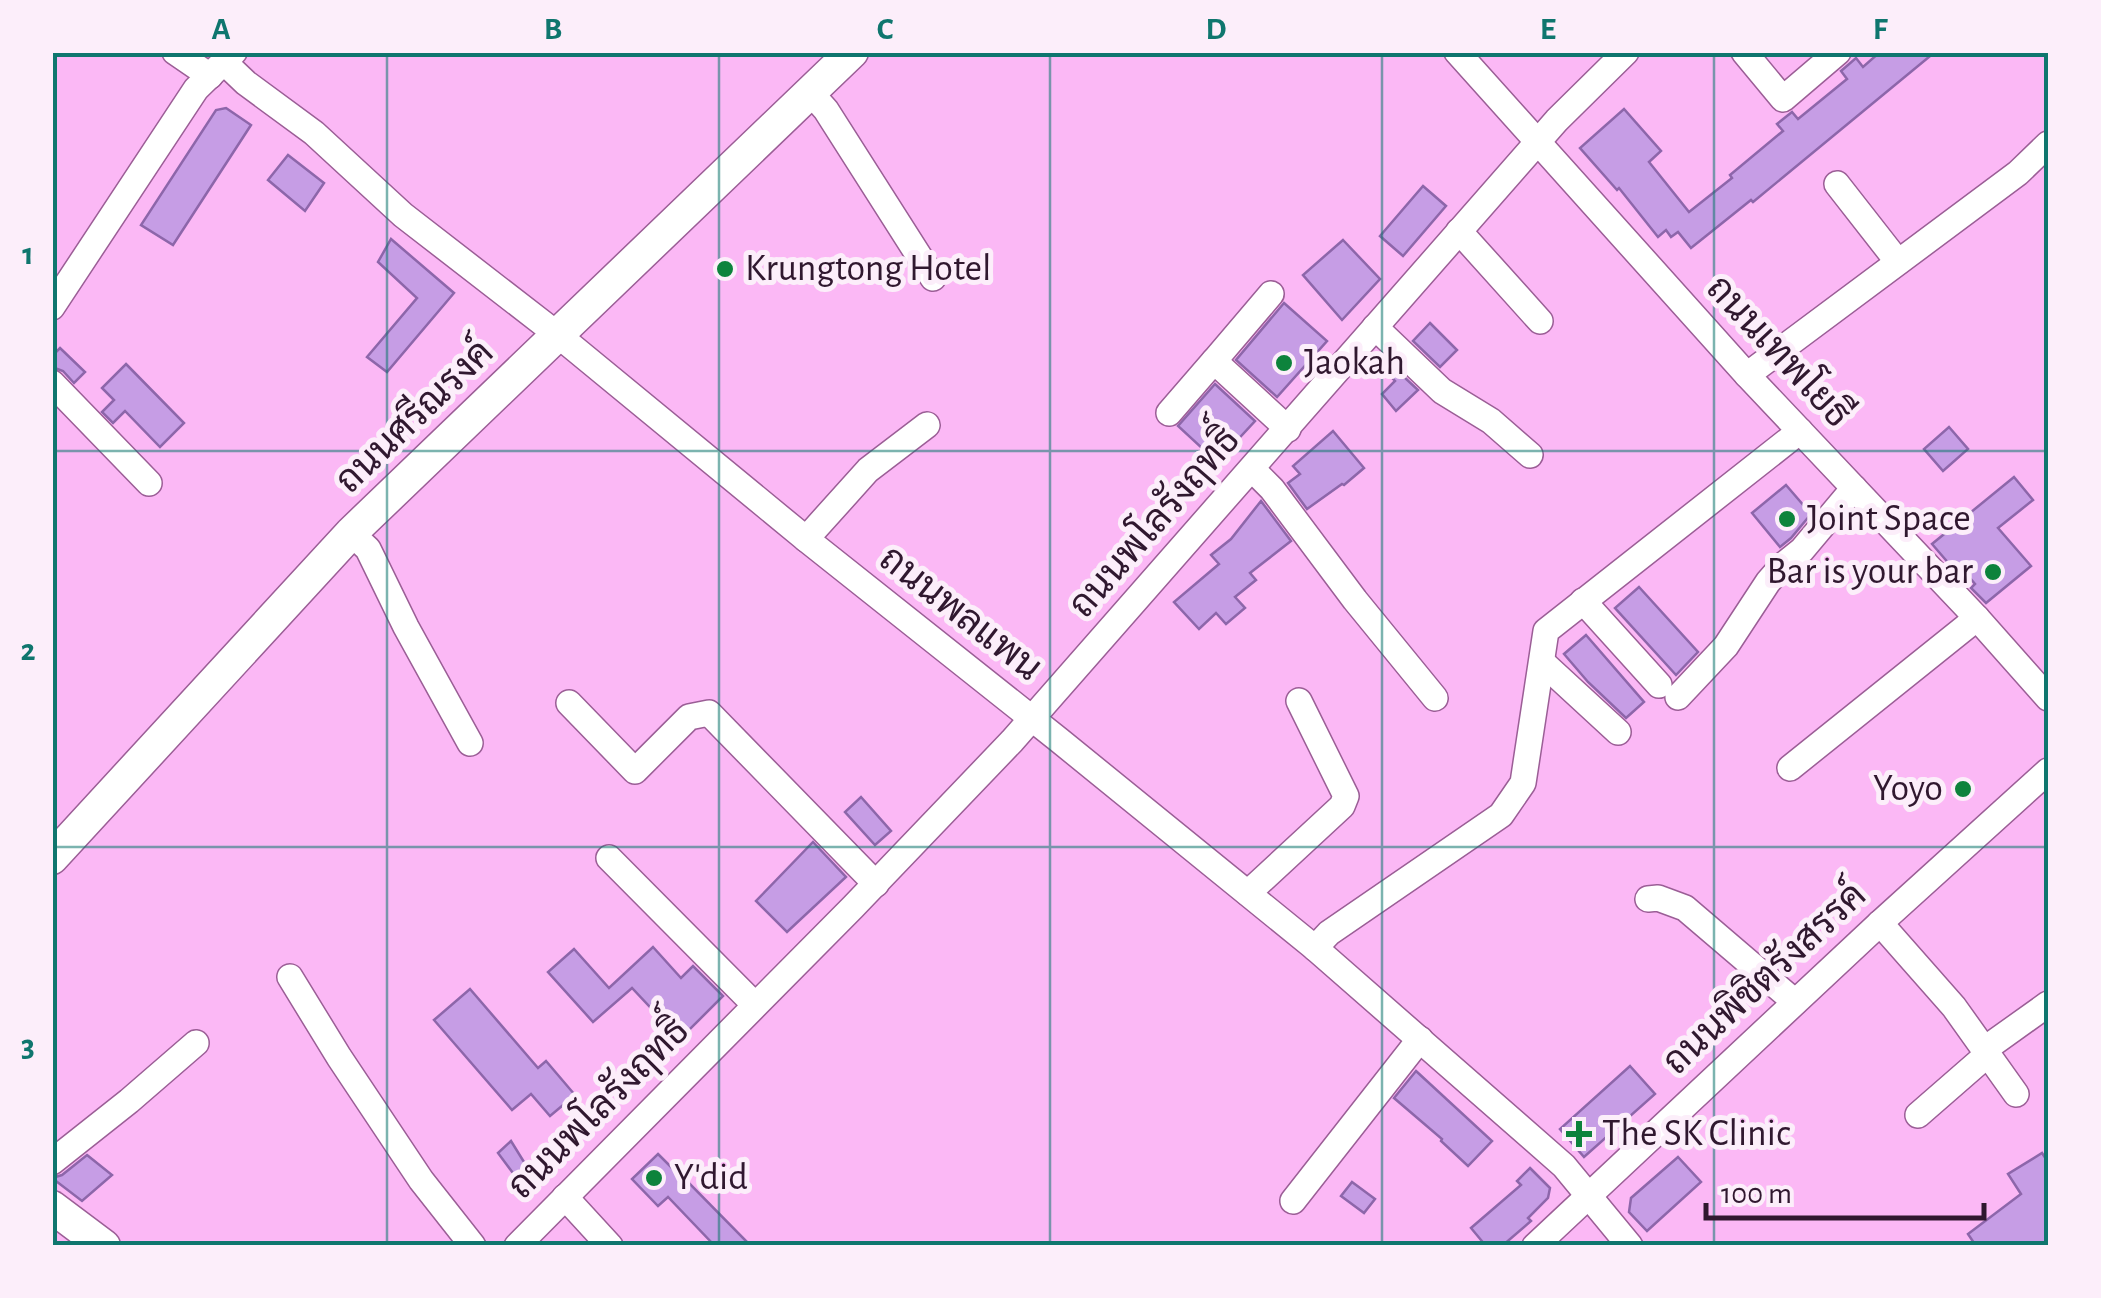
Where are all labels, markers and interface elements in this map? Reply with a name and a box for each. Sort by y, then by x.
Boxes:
text: A [211,13,231,45]
text: B [544,13,562,45]
text: C [877,13,894,45]
text: D [1206,13,1227,45]
text: E [1540,13,1556,45]
text: F [1873,13,1889,45]
text: 1 [22,238,34,270]
place label: Krungtong Hotel [745,250,991,288]
marker: Krungtong Hotel [714,258,736,280]
street label: ถนนเทพโยธี [1699,264,1862,435]
street label: ถนนศรีณรงค์ [324,328,501,501]
place label: Jaokah [1304,344,1405,382]
marker: Jaokah [1273,352,1295,374]
street label: ถนนพโลรังฤทธิ์ [1049,409,1249,626]
place label: Joint Space [1807,500,1971,538]
marker: Joint Space [1776,508,1798,530]
street label: ถนนพลแพน [872,539,1048,689]
place label: Bar is your bar [1766,553,1974,591]
marker: Bar is your bar [1982,561,2004,583]
text: 2 [20,634,36,666]
place label: Yoyo [1873,770,1943,808]
marker: Yoyo [1952,778,1974,800]
street label: ถนนพิชิตรังสรรค์ [1652,871,1874,1082]
street label: ถนนพโลรังฤทธิ์ [489,999,698,1208]
text: 3 [21,1030,35,1062]
place label: The SK Clinic [1602,1115,1791,1153]
marker: The SK Clinic [1566,1121,1592,1147]
scale bar [1706,1158,1984,1220]
place label: Y'did [674,1159,748,1197]
marker: Y'did [643,1167,665,1189]
text: 100 m [1721,1179,1792,1209]

